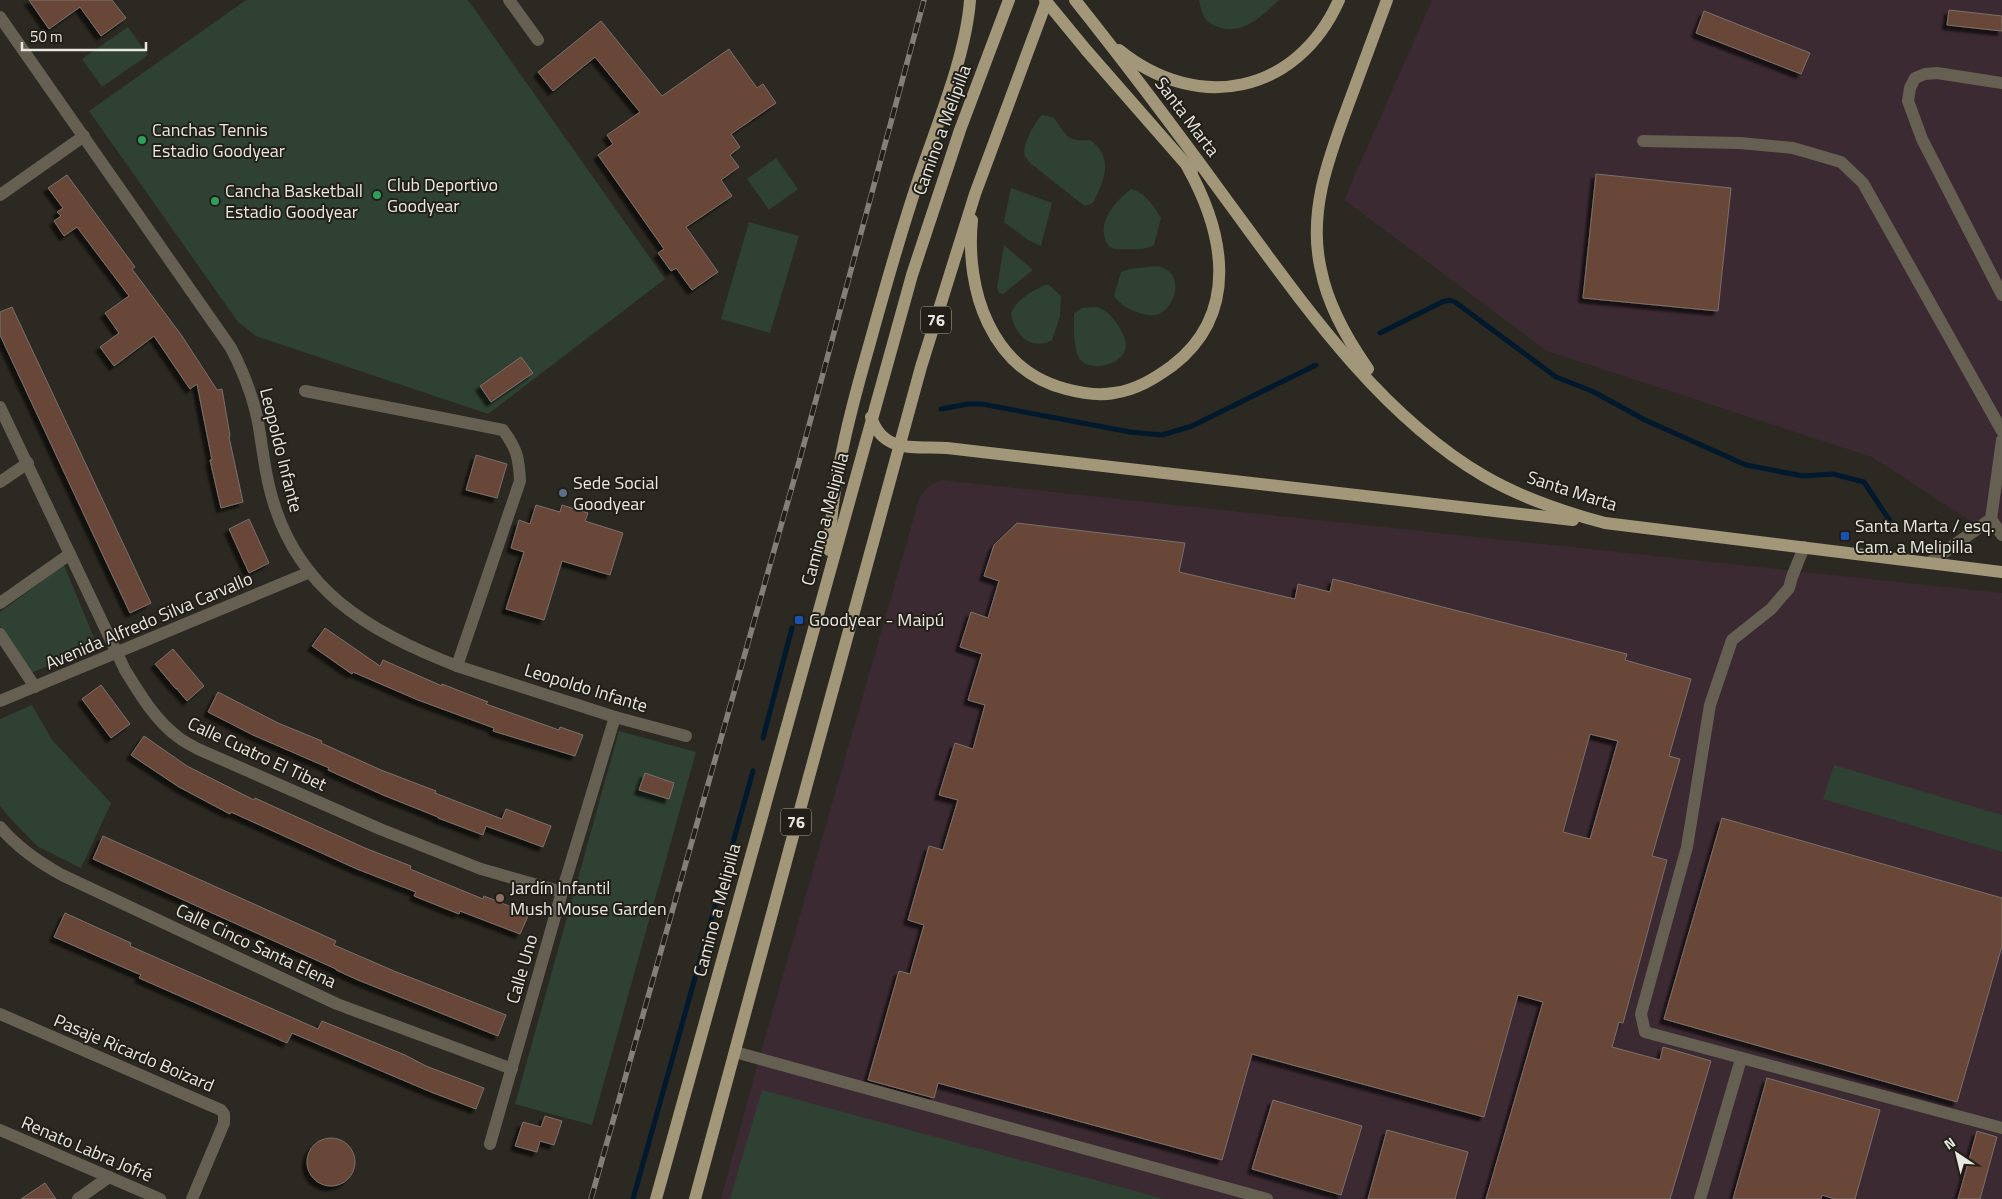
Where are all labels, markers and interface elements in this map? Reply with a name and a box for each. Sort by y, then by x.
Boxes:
scale bar [22,20,146,52]
text: 50 m [30,25,63,48]
street label: Camino a Melipilla [905,61,978,199]
street label: Santa Marta [1149,71,1226,162]
place label: Canchas Tennis Estadio Goodyear [152,116,285,164]
marker: Canchas Tennis Estadio Goodyear [136,134,148,146]
place label: Club Deportivo Goodyear [387,171,498,219]
place label: Cancha Basketball Estadio Goodyear [225,177,363,225]
marker: Club Deportivo Goodyear [371,189,383,201]
marker: Cancha Basketball Estadio Goodyear [209,195,221,207]
road number: 76 [921,306,951,334]
street label: Leopoldo Infante [253,385,310,515]
street label: Camino a Melipilla [794,449,855,588]
street label: Santa Marta [1524,463,1621,518]
place label: Sede Social Goodyear [573,469,659,517]
marker: Sede Social Goodyear [557,487,569,499]
place label: Santa Marta / esq. Cam. a Melipilla [1855,512,1995,560]
marker: Santa Marta / esq. Cam. a Melipilla [1839,530,1851,542]
street label: Avenida Alfredo Silva Carvallo [41,565,257,676]
place label: Goodyear - Maipú [809,606,944,633]
marker: Goodyear - Maipú [793,614,805,626]
street label: Leopoldo Infante [521,656,651,719]
street label: Calle Cuatro El Tibet [183,710,332,798]
road number: 76 [781,809,811,836]
street label: Camino a Melipilla [686,840,747,979]
place label: Jardín Infantil Mush Mouse Garden [510,874,667,922]
marker: Jardín Infantil Mush Mouse Garden [494,892,506,904]
street label: Calle Cinco Santa Elena [171,896,341,995]
street label: Calle Uno [499,931,544,1007]
street label: Pasaje Ricardo Boizard [50,1006,219,1099]
street label: Renato Labra Jofré [17,1109,157,1188]
north arrow [1932,1129,1982,1179]
text: N [1939,1132,1959,1154]

